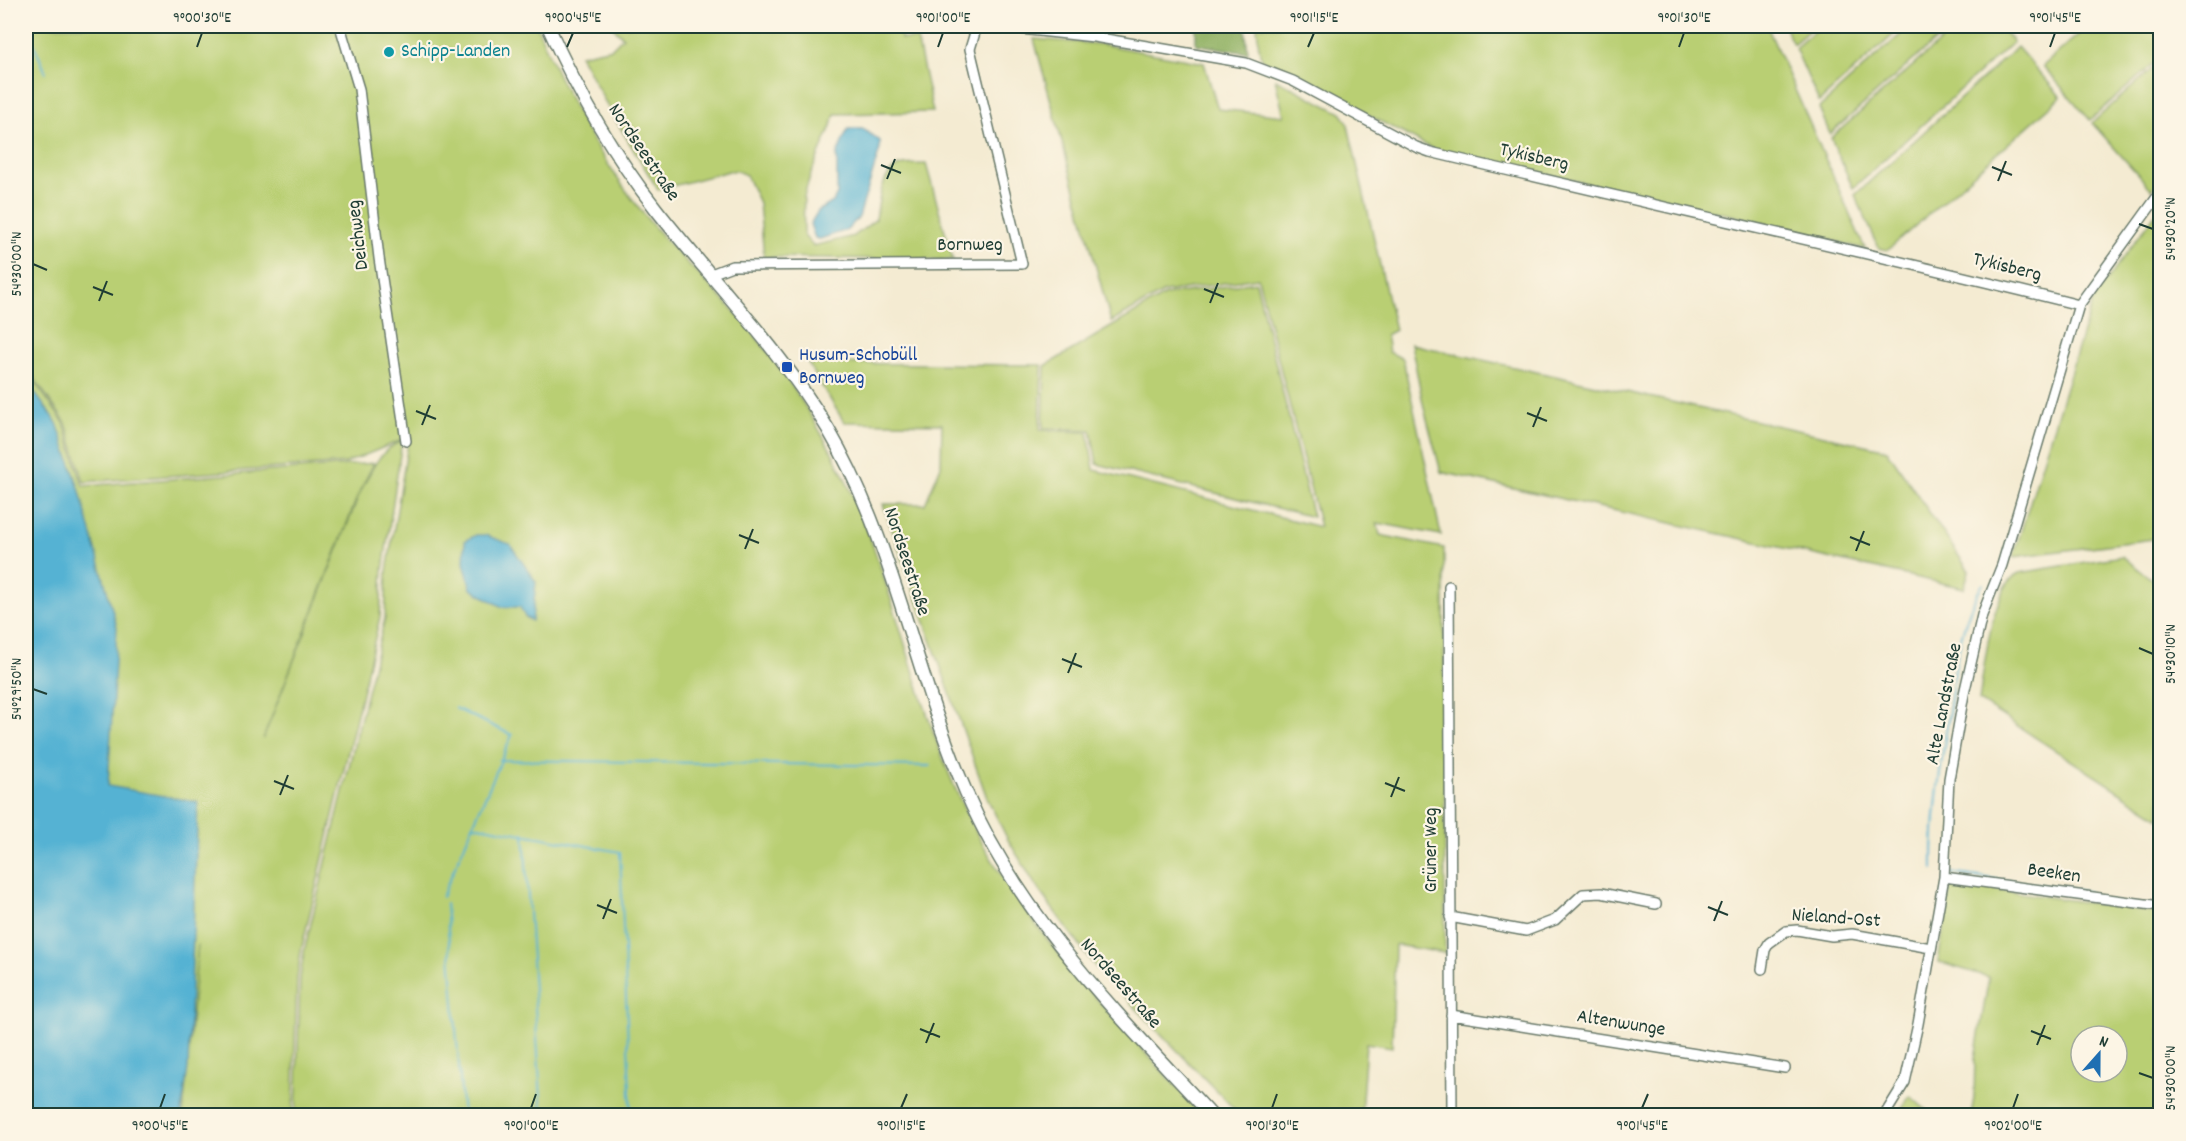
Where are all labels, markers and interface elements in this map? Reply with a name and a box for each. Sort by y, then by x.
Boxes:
text: 9°00'30"E [173,8,231,30]
text: 9°00'45"E [545,8,601,30]
text: 9°01'00"E [916,8,970,30]
text: 9°01'15"E [1290,8,1338,30]
text: 9°01'30"E [1657,8,1711,30]
text: 9°01'45"E [2029,8,2081,30]
place label: Schipp-Landen [401,38,510,66]
marker: Schipp-Landen [382,45,396,59]
street label: Nordseestraße [600,99,686,208]
street label: Tykisberg [1497,136,1571,180]
text: 54°30'20"N [2161,197,2183,261]
street label: Deichweg [341,198,377,272]
text: 54°30'00"N [7,232,29,296]
street label: Bornweg [937,232,1003,260]
street label: Tykisberg [1970,246,2044,290]
place label: Husum-Schobüll Bornweg [799,342,917,393]
marker: Husum-Schobüll Bornweg [780,360,794,374]
street label: Nordseestraße [875,504,937,620]
text: 54°30'10"N [2161,624,2183,684]
street label: Alte Landstraße [1919,641,1971,767]
text: 54°29'50"N [7,658,29,720]
street label: Grüner Weg [1418,807,1446,893]
street label: Beeken [2026,856,2082,892]
street label: Nieland-Ost [1791,902,1881,936]
street label: Nordseestraße [1073,932,1168,1036]
street label: Altenwunge [1575,1003,1668,1045]
north arrow [2069,1024,2129,1084]
text: N [2096,1030,2111,1055]
text: 54°30'00"N [2161,1046,2183,1110]
text: 9°00'45"E [132,1116,188,1138]
text: 9°01'00"E [504,1116,558,1138]
text: 9°01'15"E [877,1116,925,1138]
text: 9°01'30"E [1245,1116,1299,1138]
text: 9°01'45"E [1616,1116,1668,1138]
text: 9°02'00"E [1984,1116,2042,1138]

